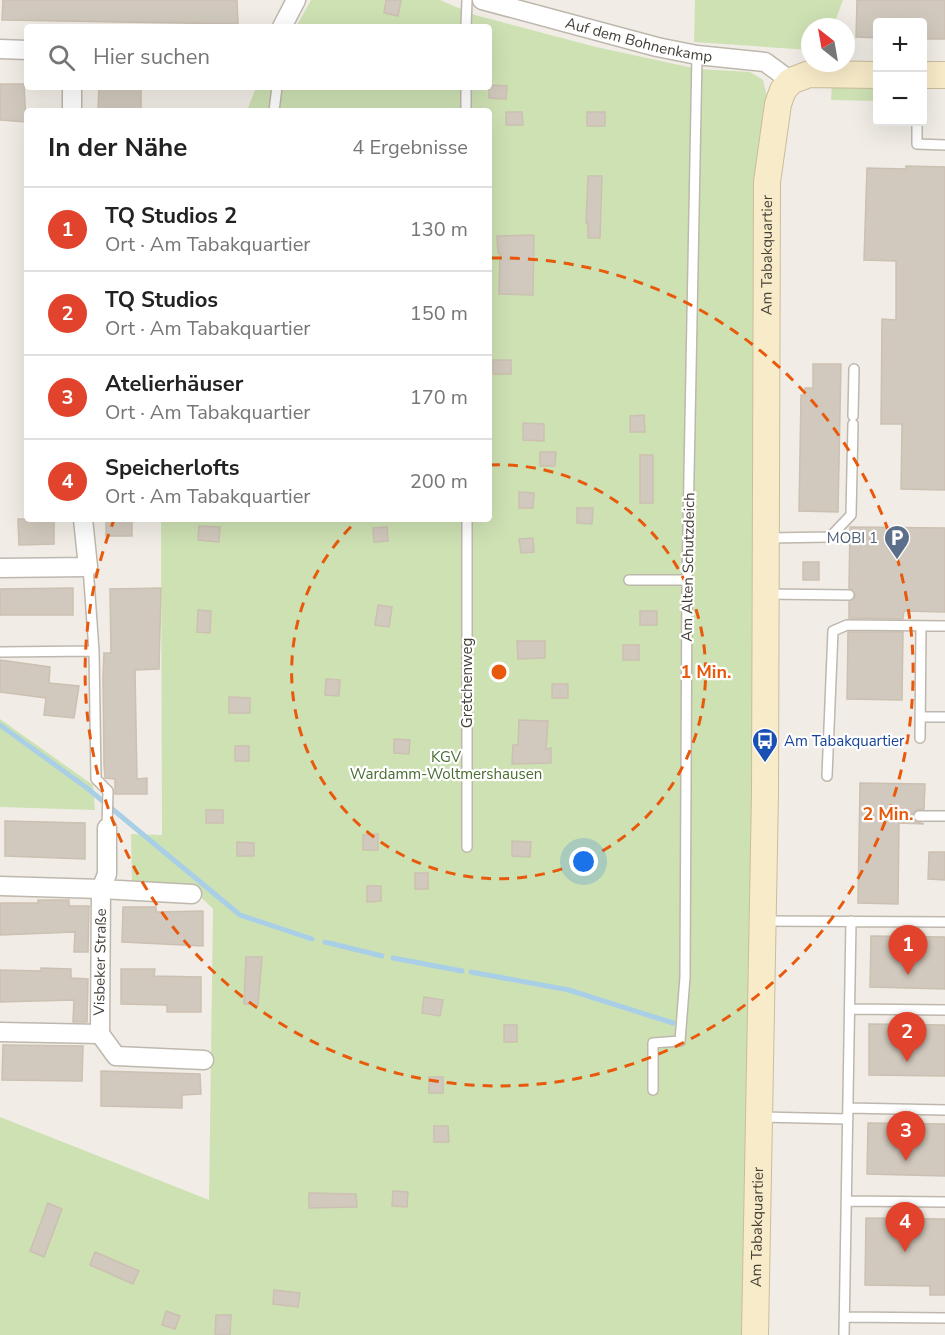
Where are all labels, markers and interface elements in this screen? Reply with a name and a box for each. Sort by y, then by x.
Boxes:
street label: Auf dem Bohnenkamp [563,13,714,67]
north arrow [801,18,855,72]
map controls [873,18,927,126]
button: + [873,18,927,72]
search box [24,24,492,90]
icon: search [45,41,78,74]
text: Hier suchen [93,42,210,72]
button: − [873,72,927,126]
text: In der Nähe [48,130,187,165]
text: 4 Ergebnisse [352,134,468,161]
street label: Am Tabakquartier [757,194,777,315]
text: TQ Studios 2 [105,201,237,231]
text: 1 [62,216,74,243]
text: 130 m [410,216,468,243]
text: Ort · Am Tabakquartier [105,231,310,258]
text: TQ Studios [105,285,218,315]
text: 2 [62,300,74,327]
text: 150 m [410,300,468,327]
text: Ort · Am Tabakquartier [105,315,310,342]
text: Atelierhäuser [105,369,243,399]
text: 3 [62,384,74,411]
text: 170 m [410,384,468,411]
text: Ort · Am Tabakquartier [105,399,310,426]
text: Speicherlofts [105,453,239,483]
text: 4 [62,468,74,495]
text: 200 m [410,468,468,495]
text: Ort · Am Tabakquartier [105,483,310,510]
street label: Am Alten Schutzdeich [677,492,699,642]
parking icon: MOBI 1 [882,523,912,561]
place label: MOBI 1 [827,528,878,548]
street label: Gretchenweg [457,638,477,728]
text: 1 Min. [681,660,731,684]
centre of rings [489,662,509,682]
bus stop icon: Am Tabakquartier [750,726,780,764]
place label: Am Tabakquartier [784,731,905,751]
park label: KGV Wardamm-Woltmershausen [350,747,542,784]
text: 2 Min. [863,802,913,826]
your location [569,847,598,876]
street label: Visbeker Straße [89,908,111,1017]
pin: 1 [888,926,928,975]
pin: 2 [888,1012,926,1062]
pin: 3 [886,1112,926,1161]
street label: Am Tabakquartier [746,1166,768,1287]
pin: 4 [886,1202,924,1252]

